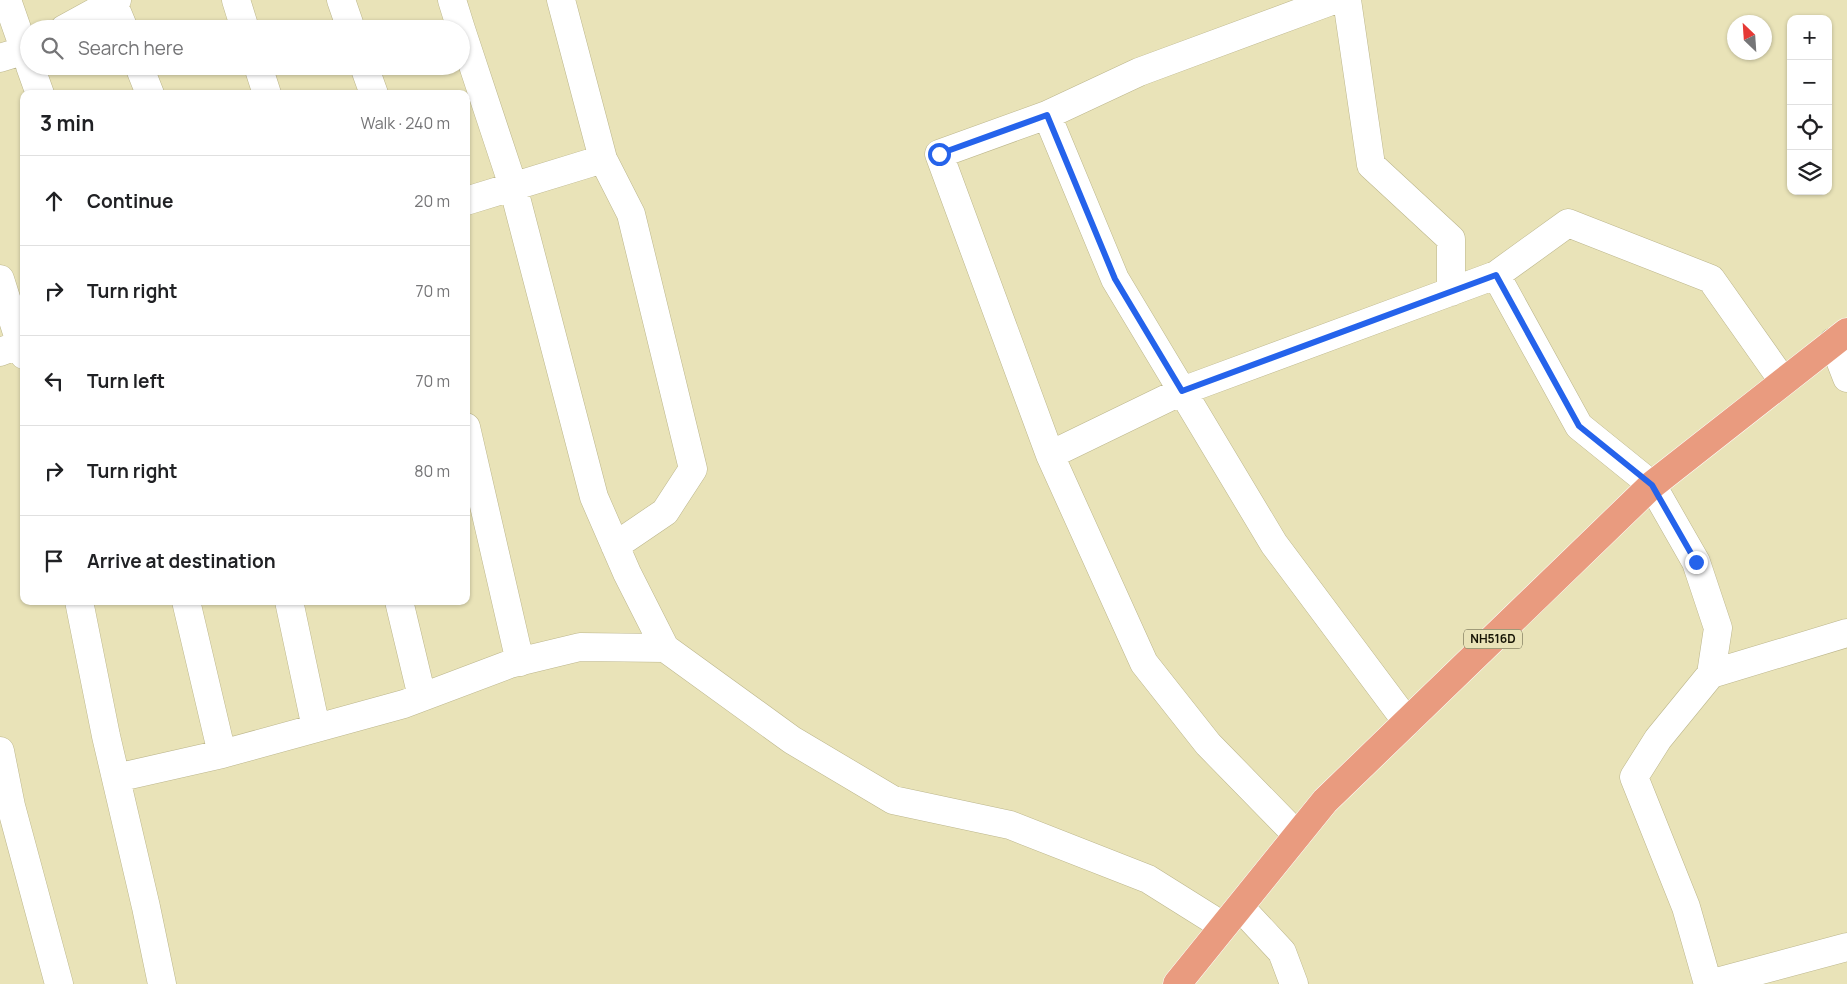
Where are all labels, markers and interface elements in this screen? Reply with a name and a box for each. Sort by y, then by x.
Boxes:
north arrow [1727,15,1772,60]
map controls [1787,15,1832,195]
button: + [1787,15,1832,60]
search box [20,20,470,75]
icon: search [38,34,66,62]
text: Search here [78,35,184,61]
button: − [1787,60,1832,105]
button: locate [1787,105,1832,150]
text: 3 min [40,109,94,137]
text: Walk · 240 m [360,112,450,134]
route start [928,143,951,166]
button: layers [1787,150,1832,195]
icon: ahead [40,187,68,215]
text: Continue [87,188,173,214]
text: 20 m [414,190,450,212]
icon: right [40,277,68,305]
text: Turn right [87,278,177,304]
text: 70 m [415,280,450,302]
icon: left [40,367,68,395]
text: Turn left [87,368,165,394]
text: 70 m [415,370,450,392]
icon: right [40,457,68,485]
text: Turn right [87,458,177,484]
text: 80 m [414,460,450,482]
icon: arrive [40,547,68,575]
text: Arrive at destination [87,548,276,574]
route end [1685,551,1708,574]
road number: NH516D [1464,630,1522,648]

